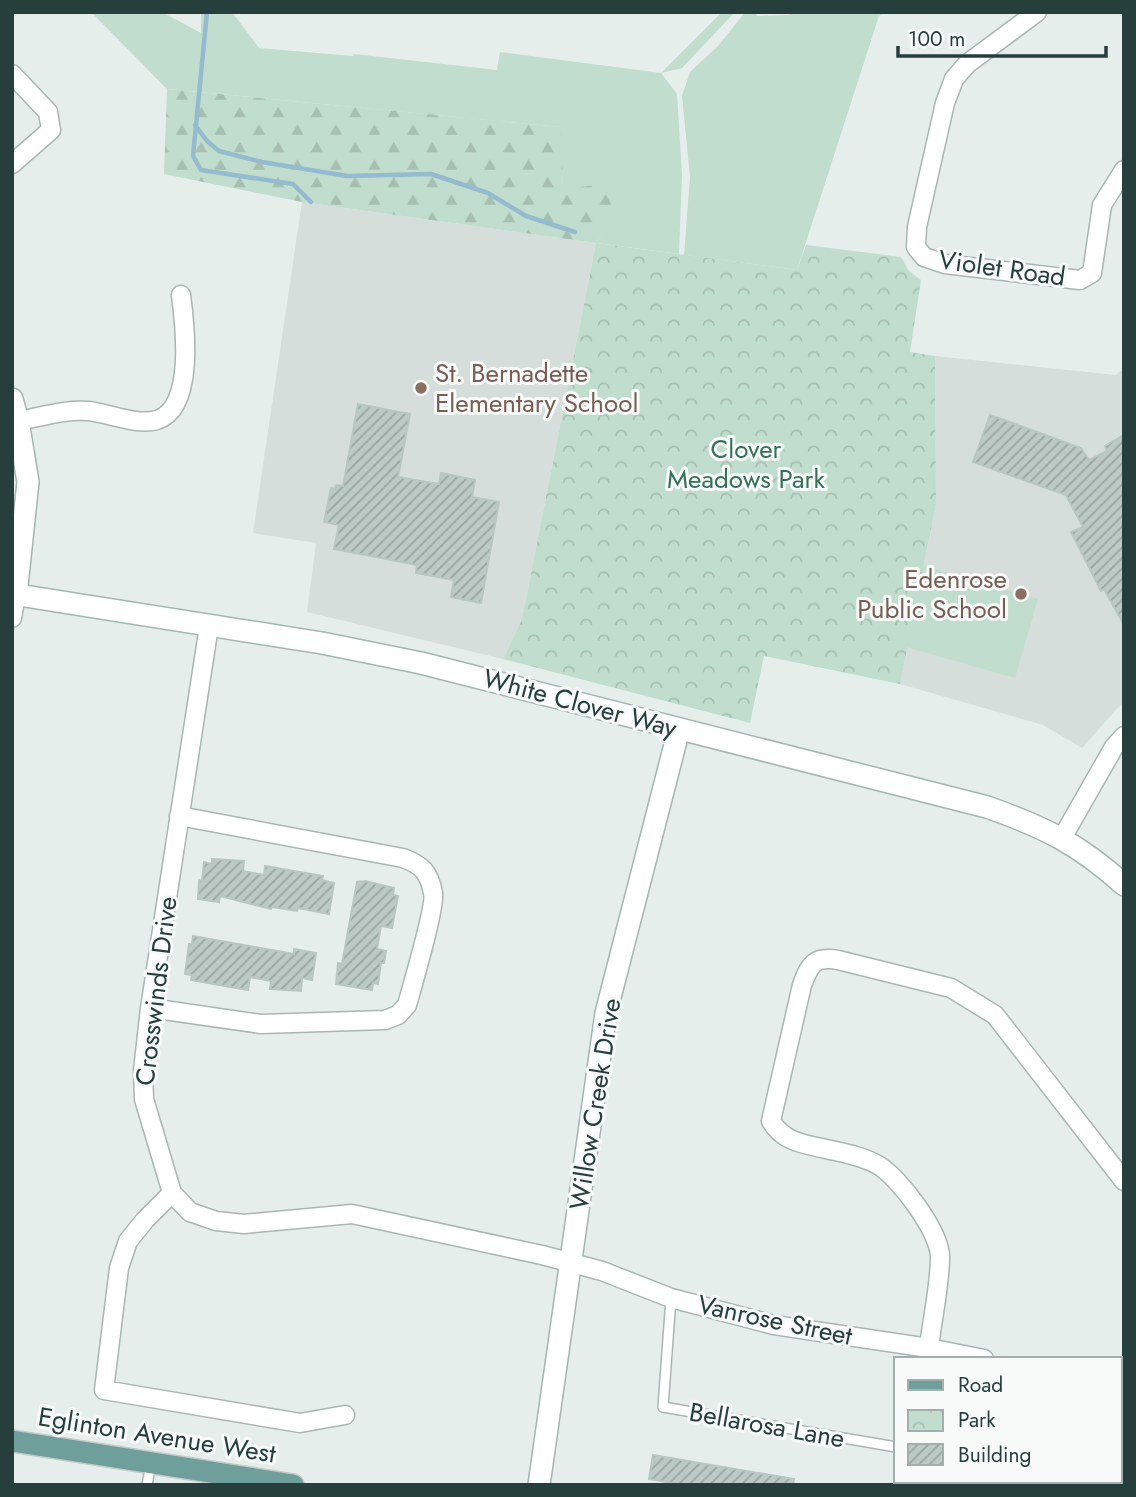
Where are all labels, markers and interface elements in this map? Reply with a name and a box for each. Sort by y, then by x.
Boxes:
scale bar [898,14,1106,58]
text: 100 m [908,24,965,54]
street label: Violet Road [936,240,1068,296]
place label: St. Bernadette Elementary School [435,354,638,422]
marker: St. Bernadette Elementary School [413,380,429,396]
park label: Clover Meadows Park [667,430,825,498]
place label: Edenrose Public School [857,560,1007,628]
marker: Edenrose Public School [1013,586,1029,602]
street label: White Clover Way [479,659,682,747]
street label: Crosswinds Drive [126,894,186,1088]
street label: Willow Creek Drive [560,995,630,1213]
street label: Vanrose Street [694,1285,857,1355]
legend [894,1357,1122,1483]
text: Road [958,1370,1003,1400]
street label: Bellarosa Lane [686,1393,848,1457]
street label: Eglinton Avenue West [36,1397,279,1473]
text: Park [958,1405,996,1435]
text: Building [958,1440,1031,1470]

